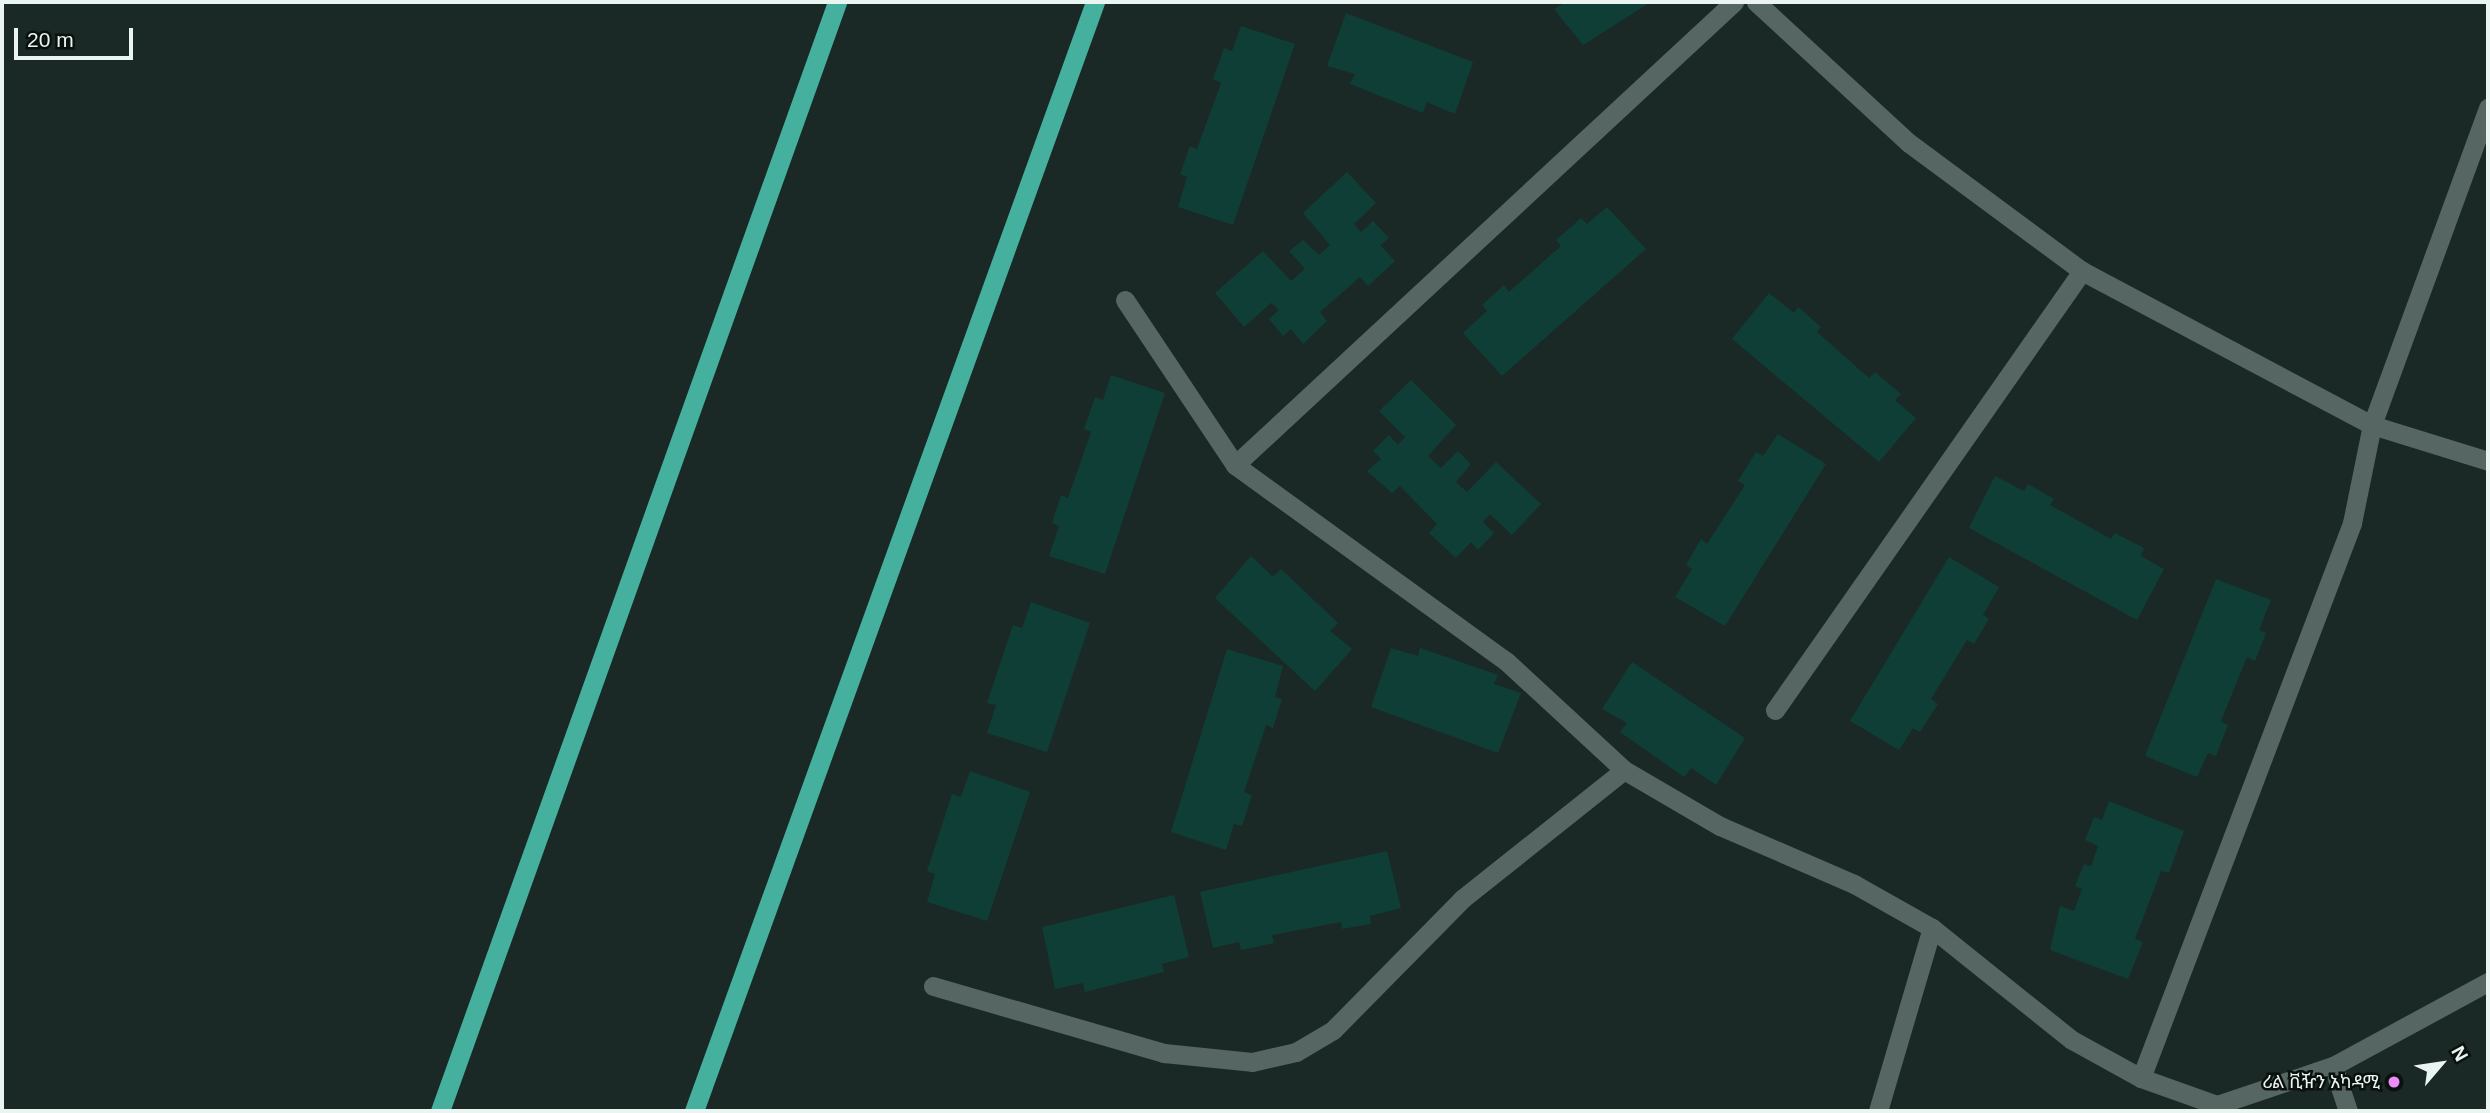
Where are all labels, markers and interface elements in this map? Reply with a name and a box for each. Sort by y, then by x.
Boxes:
scale bar [18,14,136,58]
text: 20 m [27,28,74,51]
north arrow [2406,1029,2476,1099]
text: N [2447,1042,2472,1065]
place label: ሪል ቪዥን አካዳሚ [2263,1071,2380,1093]
marker: ሪል ቪዥን አካዳሚ [2386,1074,2402,1090]

